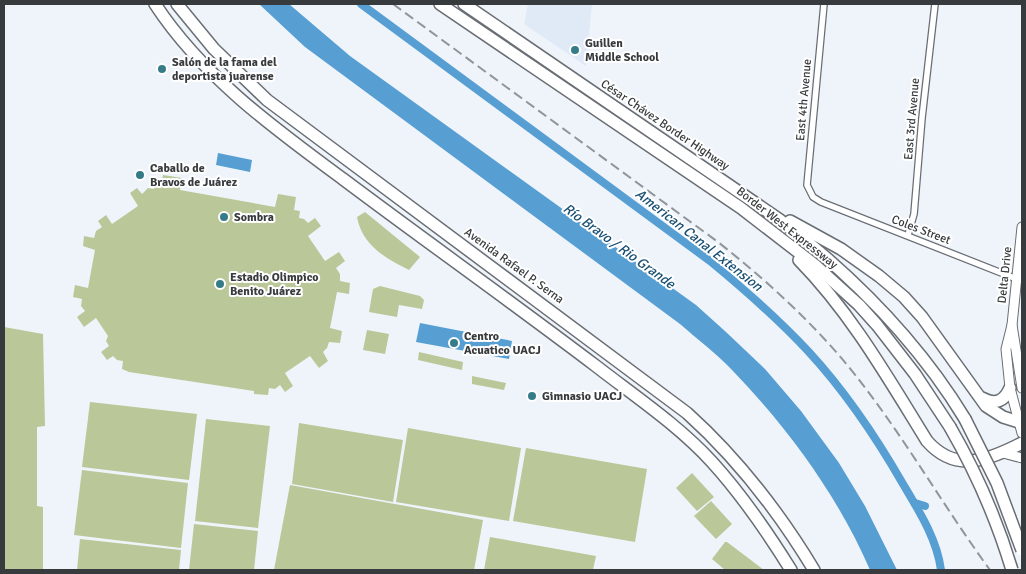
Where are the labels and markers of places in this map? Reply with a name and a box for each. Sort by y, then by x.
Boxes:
place label: Guillen Middle School [585,36,659,65]
marker: Guillen Middle School [569,44,581,56]
place label: Salón de la fama del deportista juarense [172,55,277,84]
marker: Salón de la fama del deportista juarense [156,63,168,75]
place label: Caballo de Bravos de Juárez [150,161,238,190]
marker: Caballo de Bravos de Juárez [134,169,146,181]
place label: Sombra [234,210,274,225]
marker: Sombra [218,211,230,223]
place label: Estadio Olimpico Benito Juárez [230,270,319,299]
marker: Estadio Olimpico Benito Juárez [214,278,226,290]
place label: Centro Acuatico UACJ [464,329,541,358]
marker: Centro Acuatico UACJ [448,337,460,349]
place label: Gimnasio UACJ [542,389,622,404]
marker: Gimnasio UACJ [526,390,538,402]

